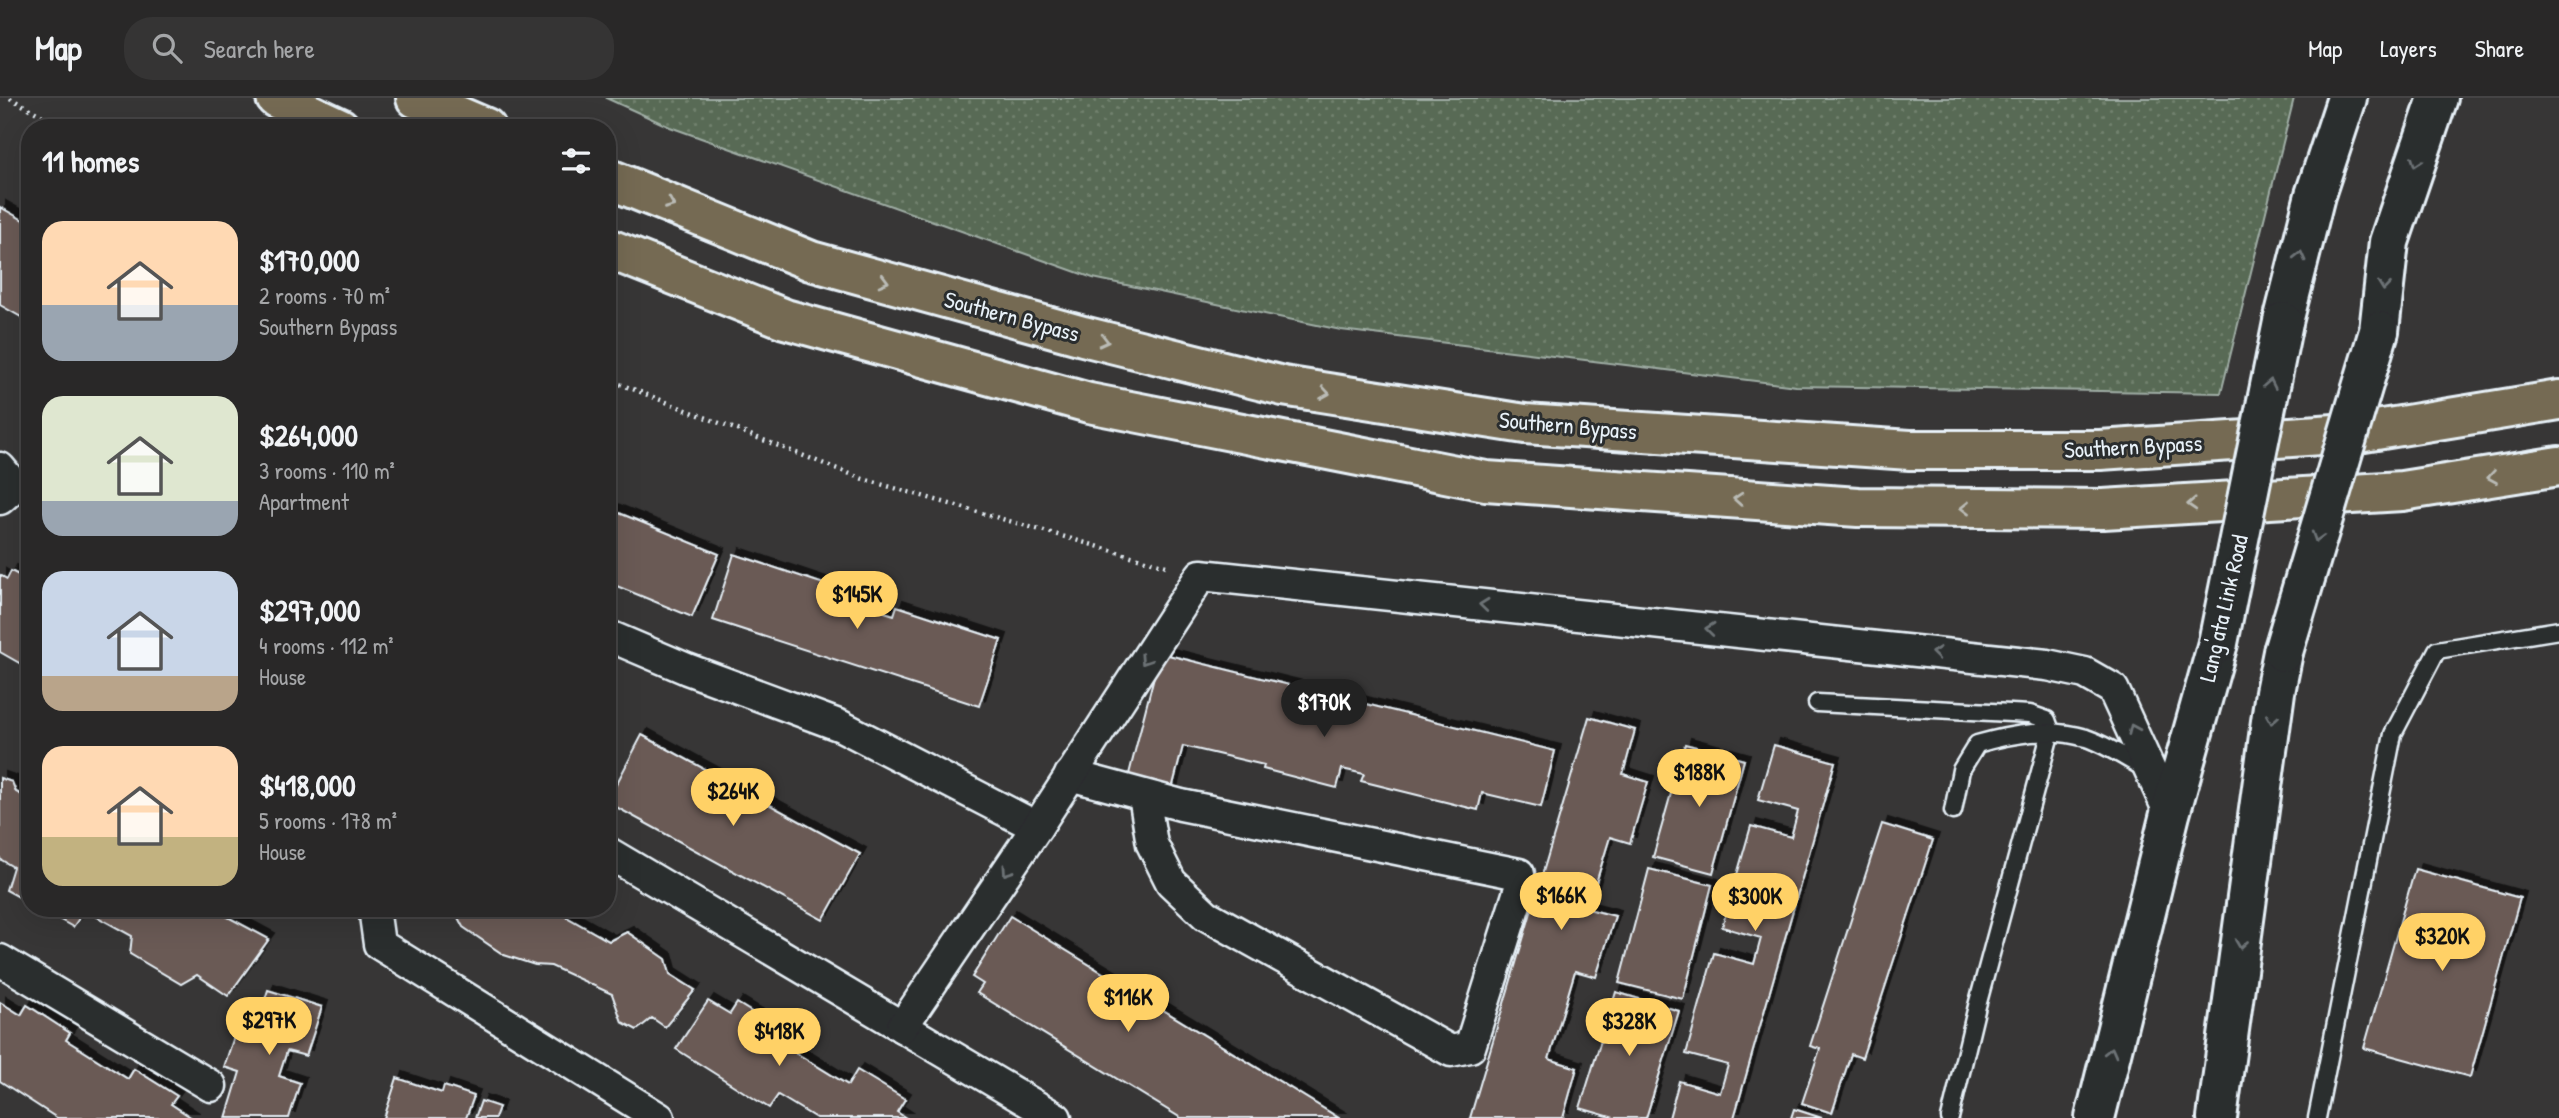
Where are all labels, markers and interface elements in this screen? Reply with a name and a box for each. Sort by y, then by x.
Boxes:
search box [124,17,614,80]
text: Map [35,26,82,70]
icon: search [148,29,186,67]
text: Search here [204,31,315,66]
text: Map [2308,32,2342,64]
text: Layers [2380,32,2437,64]
text: Share [2475,32,2524,64]
text: 11 homes [42,141,139,181]
icon: filters [557,142,595,180]
one-way arrow [2410,156,2424,168]
one-way arrow [664,196,676,210]
text: $170,000 [259,240,360,280]
icon: home [98,249,182,333]
one-way arrow [2292,250,2306,262]
one-way arrow [878,273,890,288]
text: 2 rooms · 70 m² [259,280,390,311]
one-way arrow [2376,280,2391,292]
street label: Southern Bypass [941,283,1083,349]
text: Southern Bypass [259,311,397,342]
one-way arrow [1097,333,1109,347]
one-way arrow [2262,378,2277,390]
one-way arrow [1319,385,1331,400]
street label: Southern Bypass [1498,404,1638,446]
text: $264,000 [259,415,358,455]
icon: home [98,424,182,508]
street label: Southern Bypass [2063,427,2203,465]
text: 3 rooms · 110 m² [259,455,395,486]
one-way arrow [2486,469,2498,484]
text: Apartment [259,486,349,517]
one-way arrow [1732,492,1743,507]
one-way arrow [2186,496,2197,511]
one-way arrow [1959,500,1970,516]
street label: Lang'ata Link Road [2191,531,2255,684]
one-way arrow [2311,531,2326,543]
pin: $145K [808,572,906,631]
text: $145K [832,578,882,609]
text: $297,000 [259,590,361,630]
one-way arrow [1478,598,1489,613]
icon: home [98,599,182,683]
one-way arrow [1704,622,1716,637]
text: 4 rooms · 112 m² [259,630,394,661]
one-way arrow [1930,646,1942,661]
one-way arrow [1141,653,1154,666]
text: House [259,661,306,692]
pin: $170K [1275,680,1373,739]
text: $170K [1297,686,1351,717]
one-way arrow [2264,713,2279,725]
one-way arrow [2127,724,2141,737]
pin: $188K [1650,750,1748,809]
text: $188K [1673,756,1725,787]
text: $418,000 [259,765,356,805]
pin: $264K [684,768,782,828]
icon: home [98,774,182,858]
text: $264K [707,775,759,806]
text: 5 rooms · 178 m² [259,805,397,836]
text: House [259,836,306,867]
one-way arrow [1003,863,1015,876]
pin: $166K [1512,872,1610,932]
pin: $300K [1706,874,1804,933]
text: $166K [1536,879,1586,910]
text: $300K [1728,880,1782,911]
pin: $320K [2393,914,2491,973]
text: $320K [2414,920,2470,951]
one-way arrow [2234,938,2249,950]
pin: $116K [1079,974,1177,1034]
text: $116K [1103,981,1153,1012]
pin: $297K [220,998,318,1057]
pin: $328K [1580,998,1678,1058]
text: $297K [242,1004,296,1035]
text: $328K [1602,1005,1656,1036]
pin: $418K [730,1009,828,1068]
text: $418K [754,1015,804,1046]
one-way arrow [2103,1046,2117,1058]

